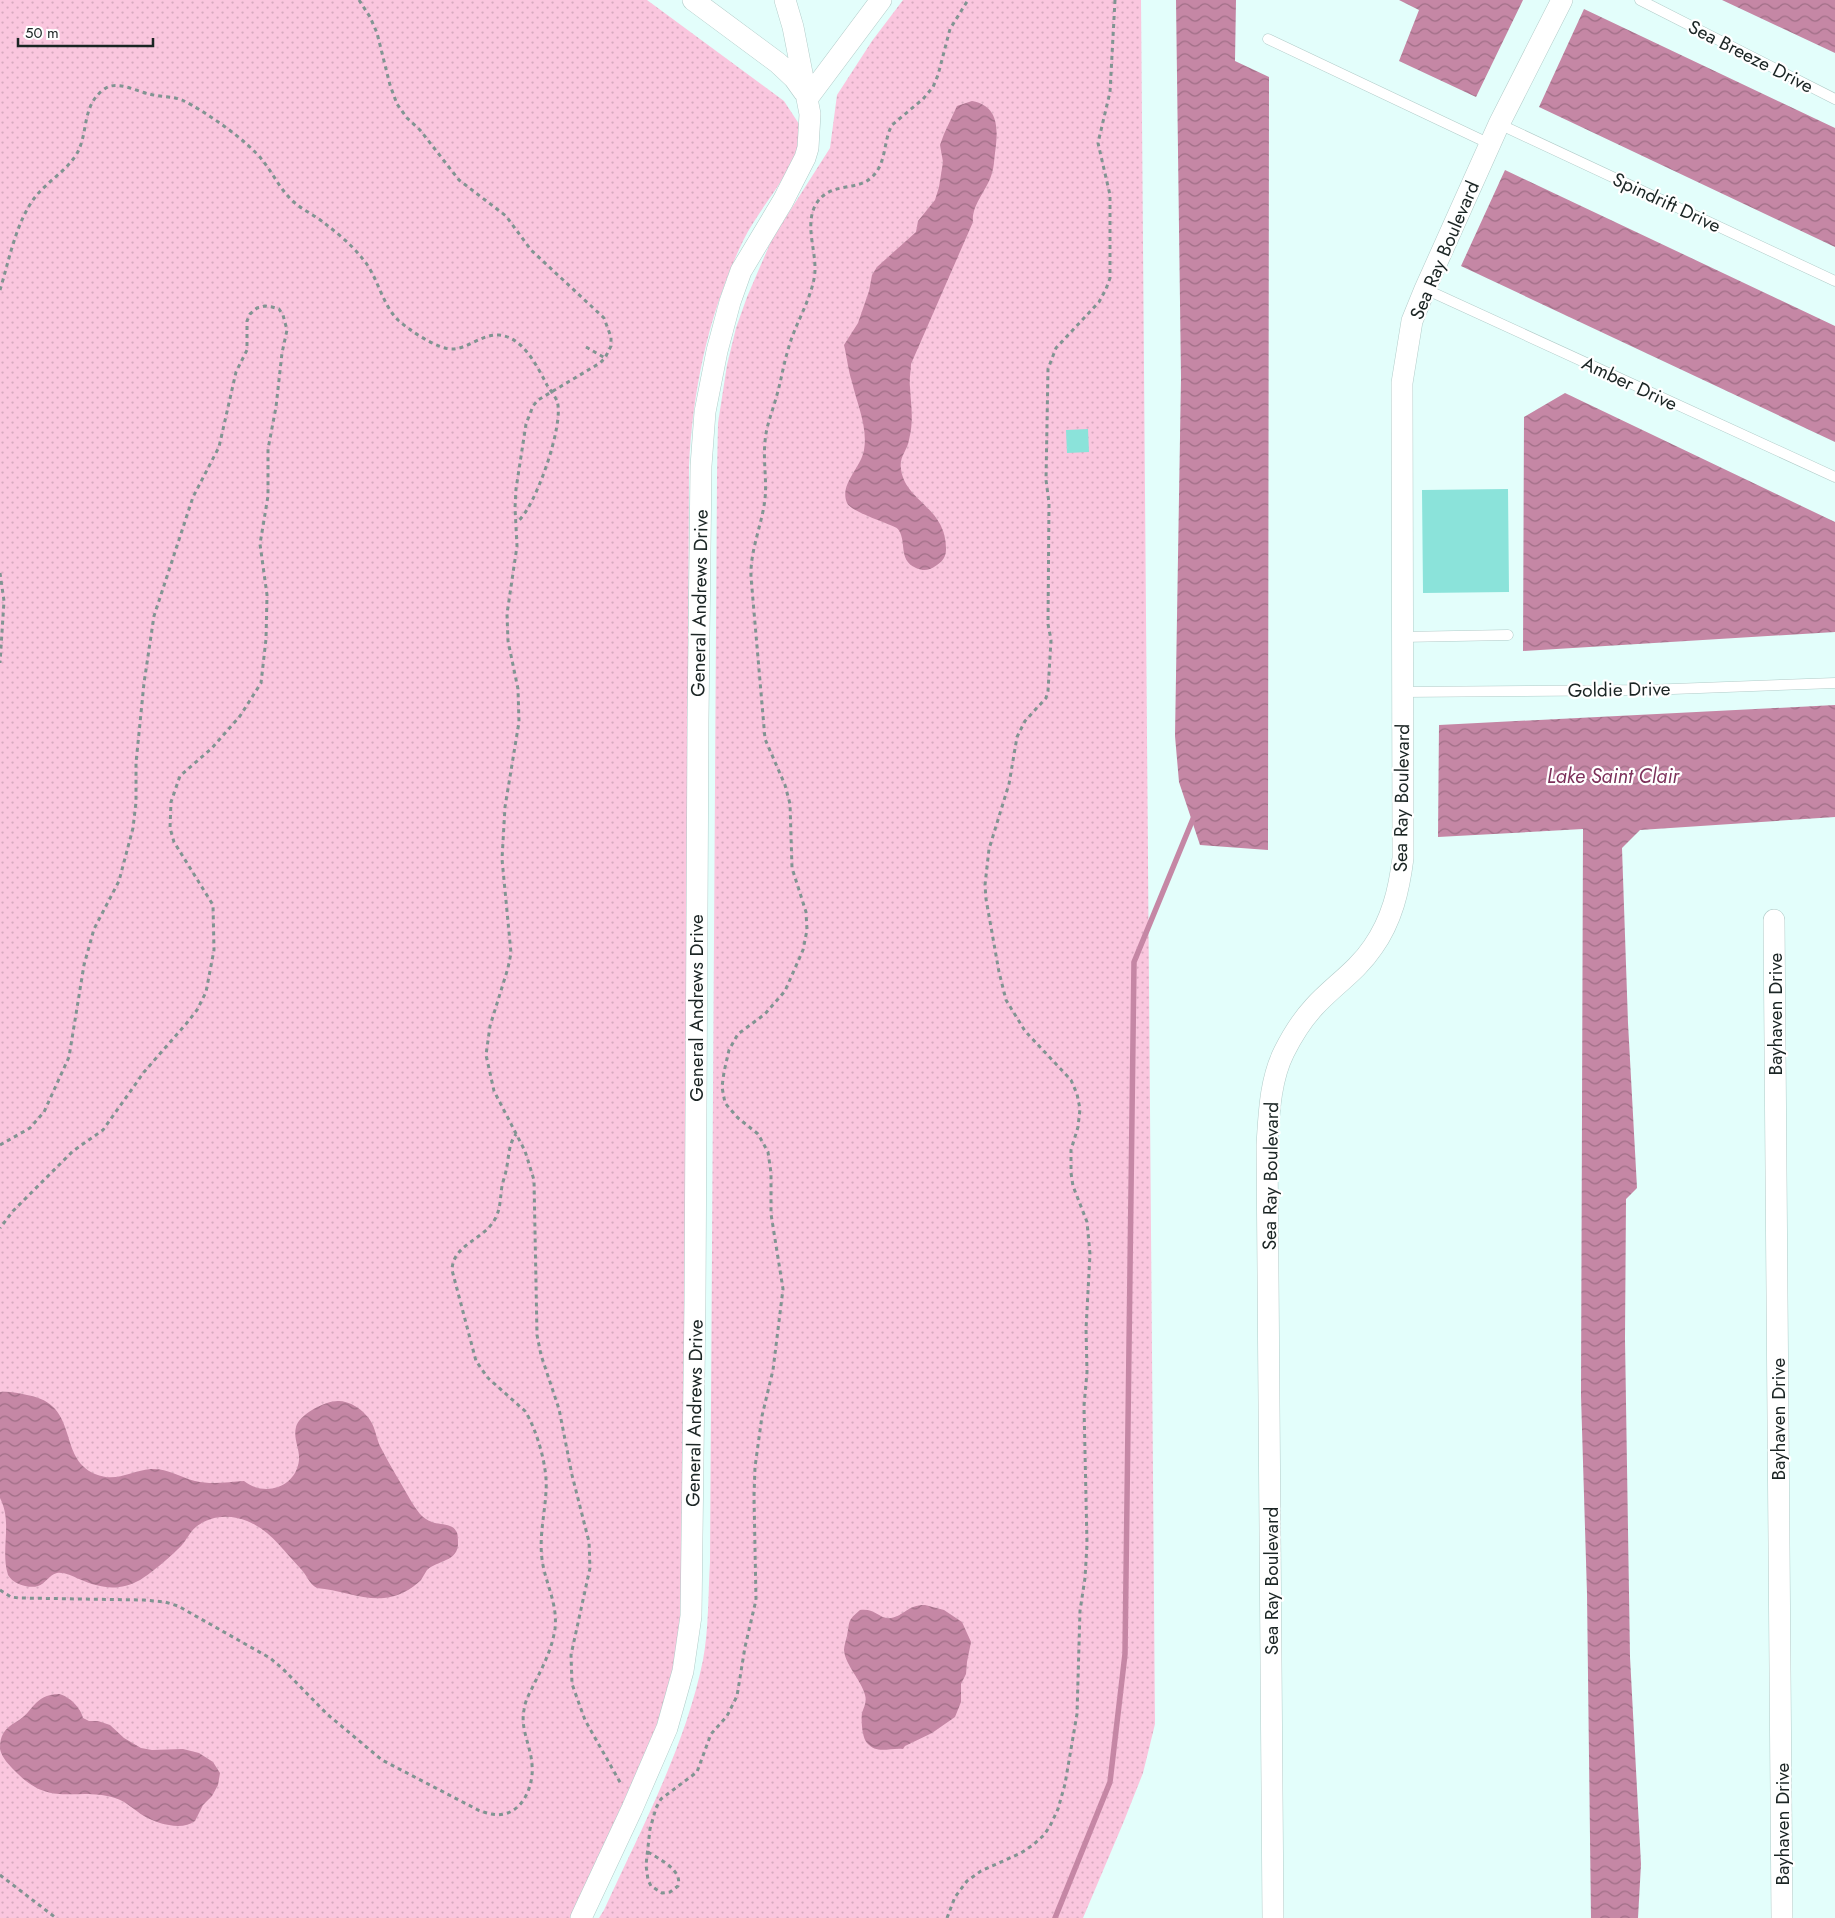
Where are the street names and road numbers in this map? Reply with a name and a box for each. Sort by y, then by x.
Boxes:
street label: Sea Breeze Drive [1683,13,1818,100]
street label: Spindrift Drive [1608,166,1725,239]
street label: Sea Ray Boulevard [1403,177,1486,324]
street label: Amber Drive [1578,350,1682,417]
street label: General Andrews Drive [684,509,715,697]
street label: Goldie Drive [1567,675,1671,704]
street label: Sea Ray Boulevard [1387,724,1416,872]
street label: General Andrews Drive [683,914,710,1102]
street label: Bayhaven Drive [1762,952,1789,1075]
street label: Sea Ray Boulevard [1256,1102,1285,1250]
street label: General Andrews Drive [679,1319,710,1507]
street label: Bayhaven Drive [1765,1357,1792,1480]
street label: Sea Ray Boulevard [1258,1507,1285,1655]
street label: Bayhaven Drive [1769,1762,1796,1885]

